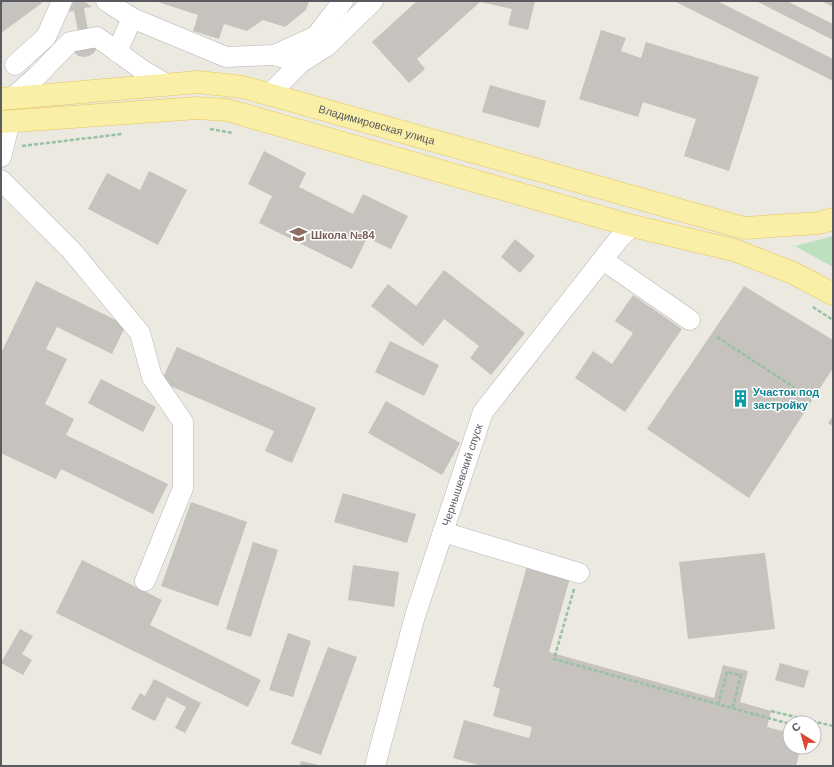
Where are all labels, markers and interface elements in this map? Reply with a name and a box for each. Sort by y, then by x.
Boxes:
street label: Владимировская улица [317,103,437,147]
school or university icon: Школа №84 [288,225,308,245]
place label: Школа №84 [311,229,375,241]
place label: Участок под застройку [753,386,819,411]
building icon: Участок под застройку [730,388,750,408]
street label: Чернышевский спуск [439,422,485,528]
north arrow [782,715,822,755]
text: С [789,720,803,734]

